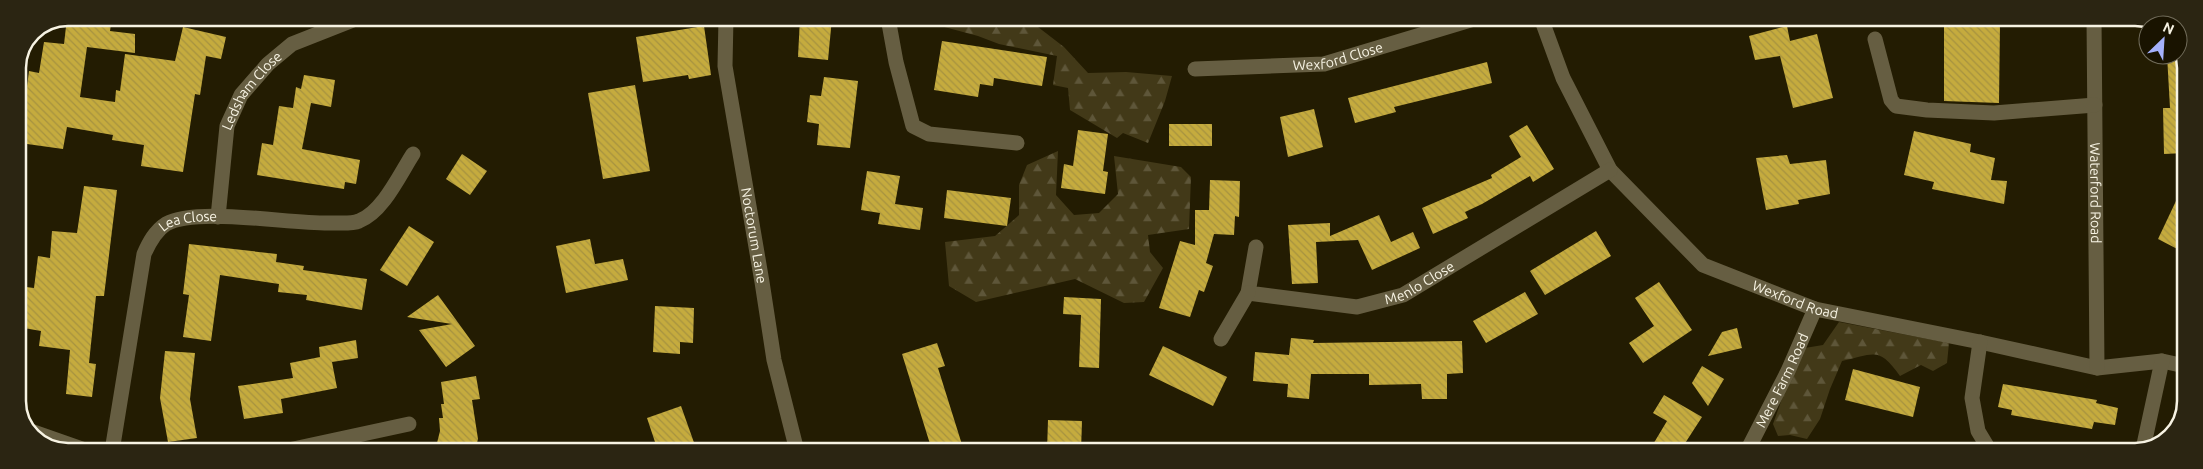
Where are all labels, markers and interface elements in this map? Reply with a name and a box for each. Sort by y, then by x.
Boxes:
north arrow [2138,15,2188,65]
text: N [2160,19,2177,38]
street label: Wexford Close [1293,39,1385,73]
street label: Ledsham Close [218,48,285,132]
street label: Waterford Road [2087,142,2104,244]
street label: Noctorum Lane [738,186,770,285]
street label: Lea Close [155,208,217,235]
street label: Menlo Close [1383,258,1457,307]
street label: Wexford Road [1750,277,1840,321]
street label: Mere Farm Road [1752,331,1812,430]

